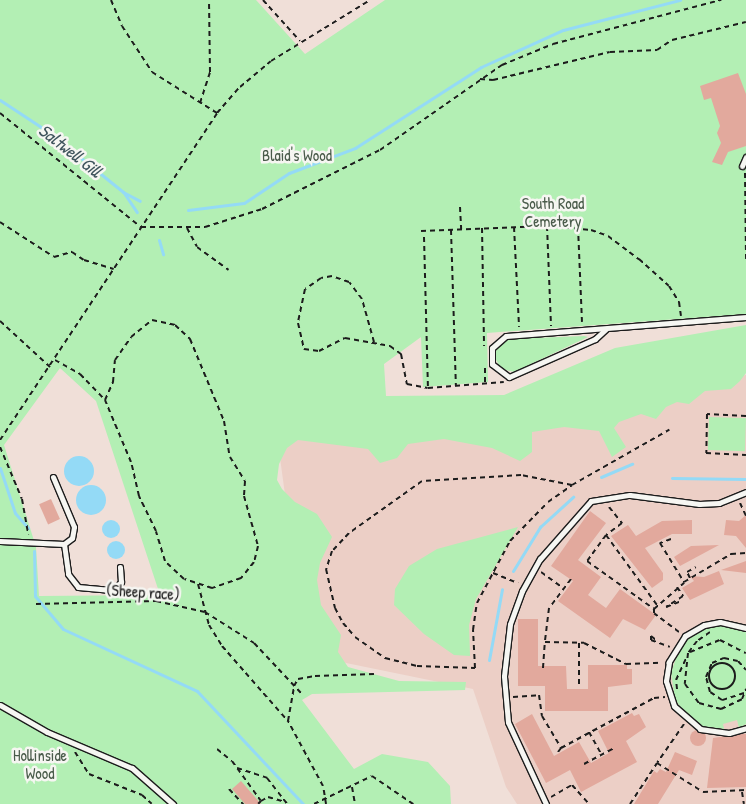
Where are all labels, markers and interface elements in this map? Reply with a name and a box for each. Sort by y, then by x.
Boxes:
water label: Saltwell Gill [34,120,106,182]
park label: Blaid's Wood [262,145,332,165]
park label: South Road Cemetery [522,193,584,231]
street label: (Sheep race) [106,580,180,604]
park label: Hollinside Wood [13,745,67,783]

